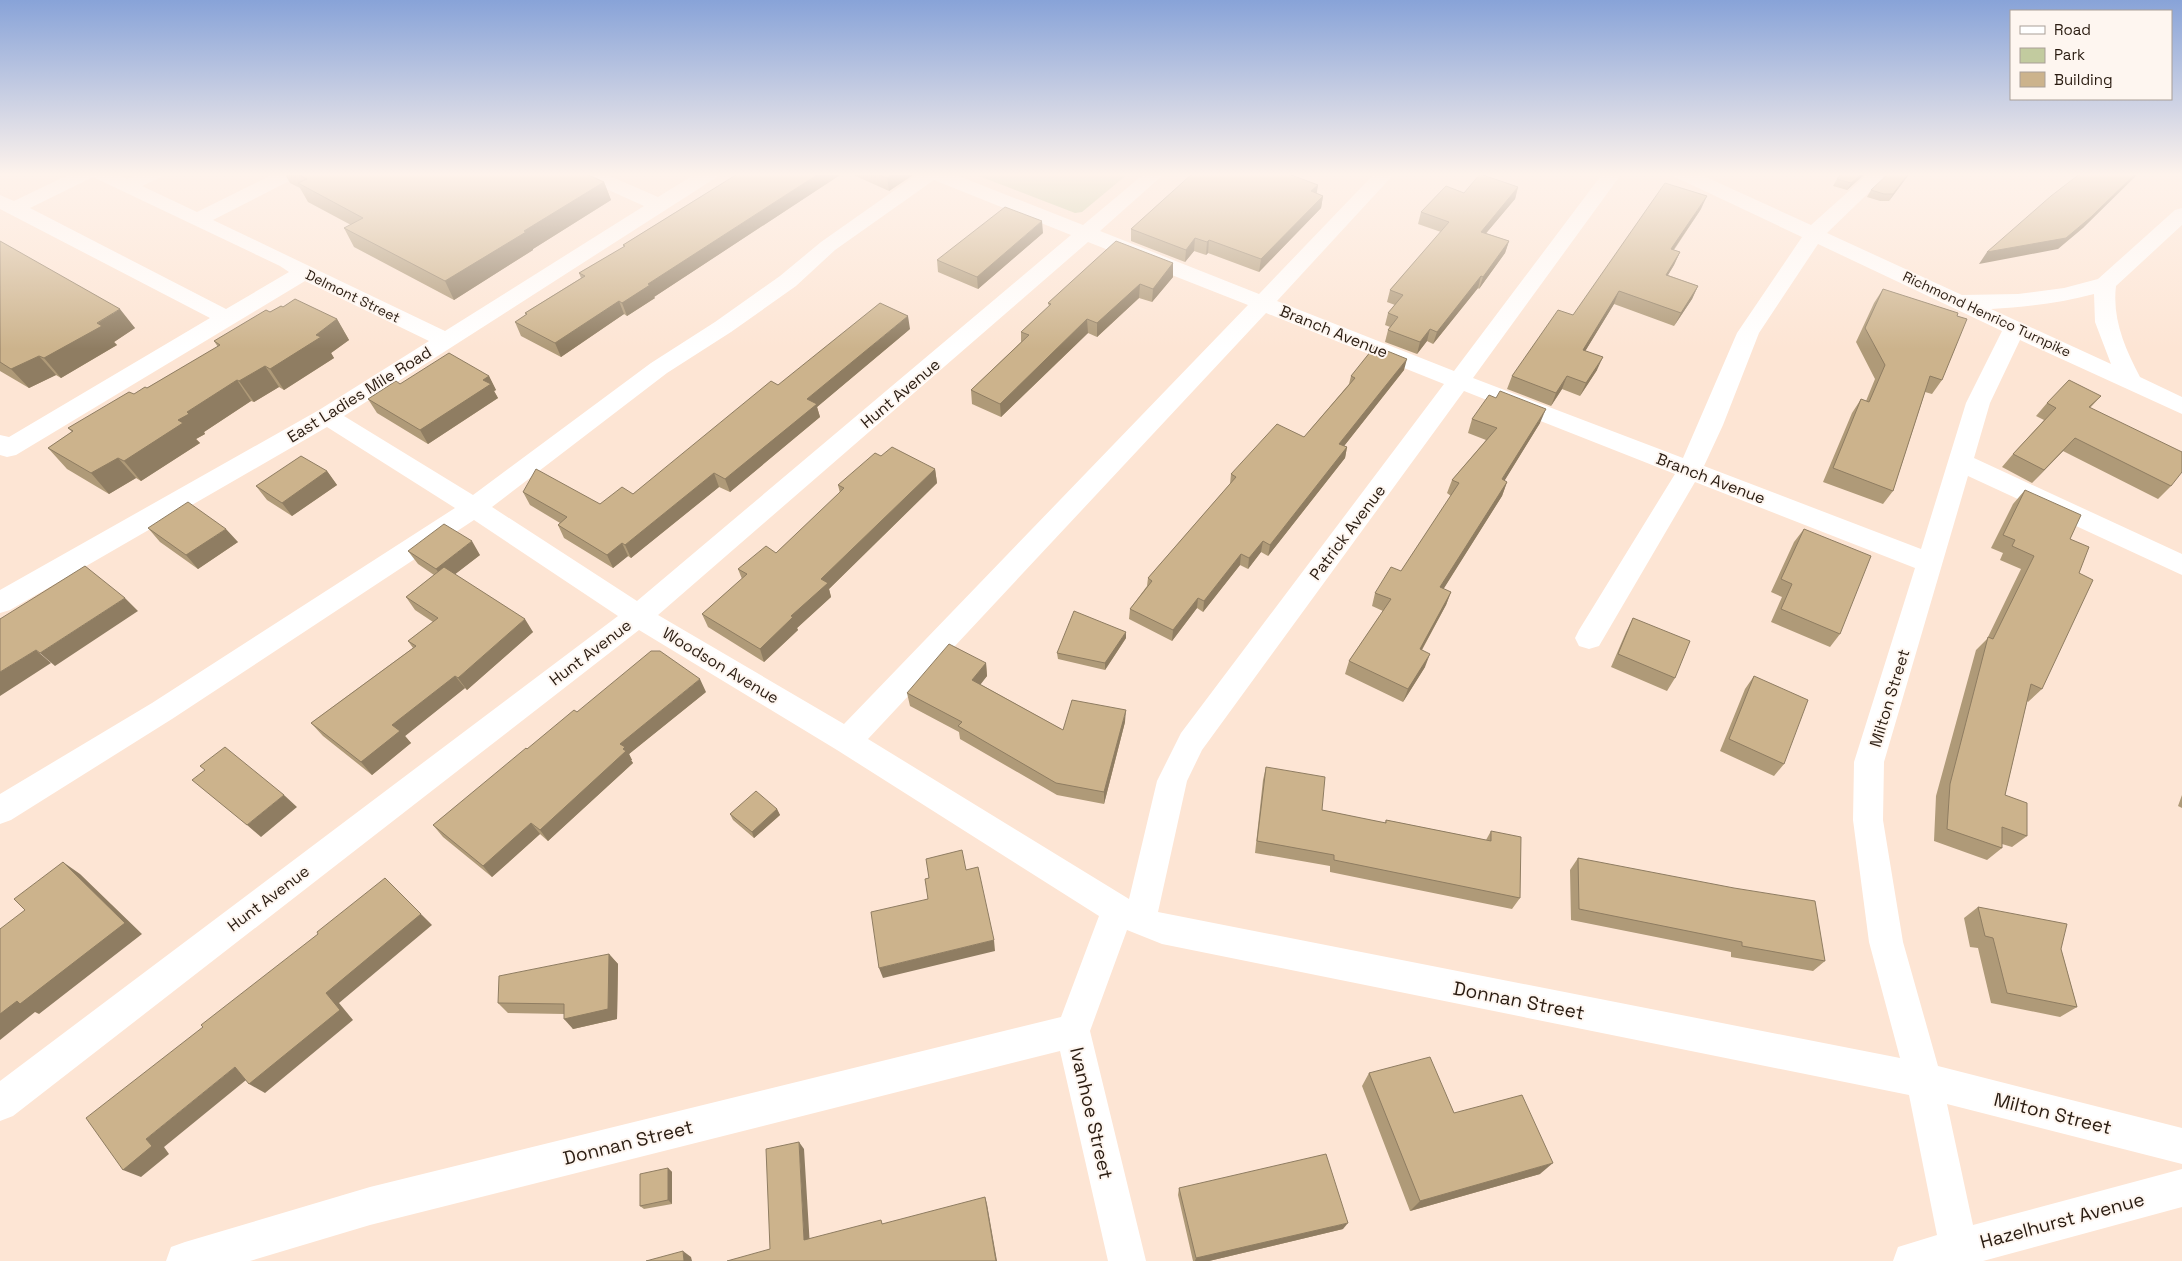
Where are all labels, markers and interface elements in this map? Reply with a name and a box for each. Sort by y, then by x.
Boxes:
legend [2010,10,2172,100]
text: Road [2054,20,2091,39]
text: Park [2054,45,2085,64]
text: Building [2054,70,2113,89]
street label: Delmont Street [303,265,403,327]
street label: Richmond Henrico Turnpike [1900,267,2074,361]
street label: Branch Avenue [1277,300,1391,363]
street label: East Ladies Mile Road [283,341,435,447]
street label: Hunt Avenue [856,354,944,433]
street label: Branch Avenue [1653,448,1768,509]
street label: Patrick Avenue [1305,480,1390,584]
street label: Hunt Avenue [545,615,636,690]
street label: Woodson Avenue [659,622,783,709]
street label: Milton Street [1865,647,1914,750]
street label: Hunt Avenue [223,861,314,936]
street label: Donnan Street [1451,976,1587,1025]
street label: Ivanhoe Street [1064,1045,1119,1182]
street label: Milton Street [1991,1087,2114,1140]
street label: Donnan Street [560,1114,696,1171]
street label: Hazelhurst Avenue [1977,1187,2147,1254]

